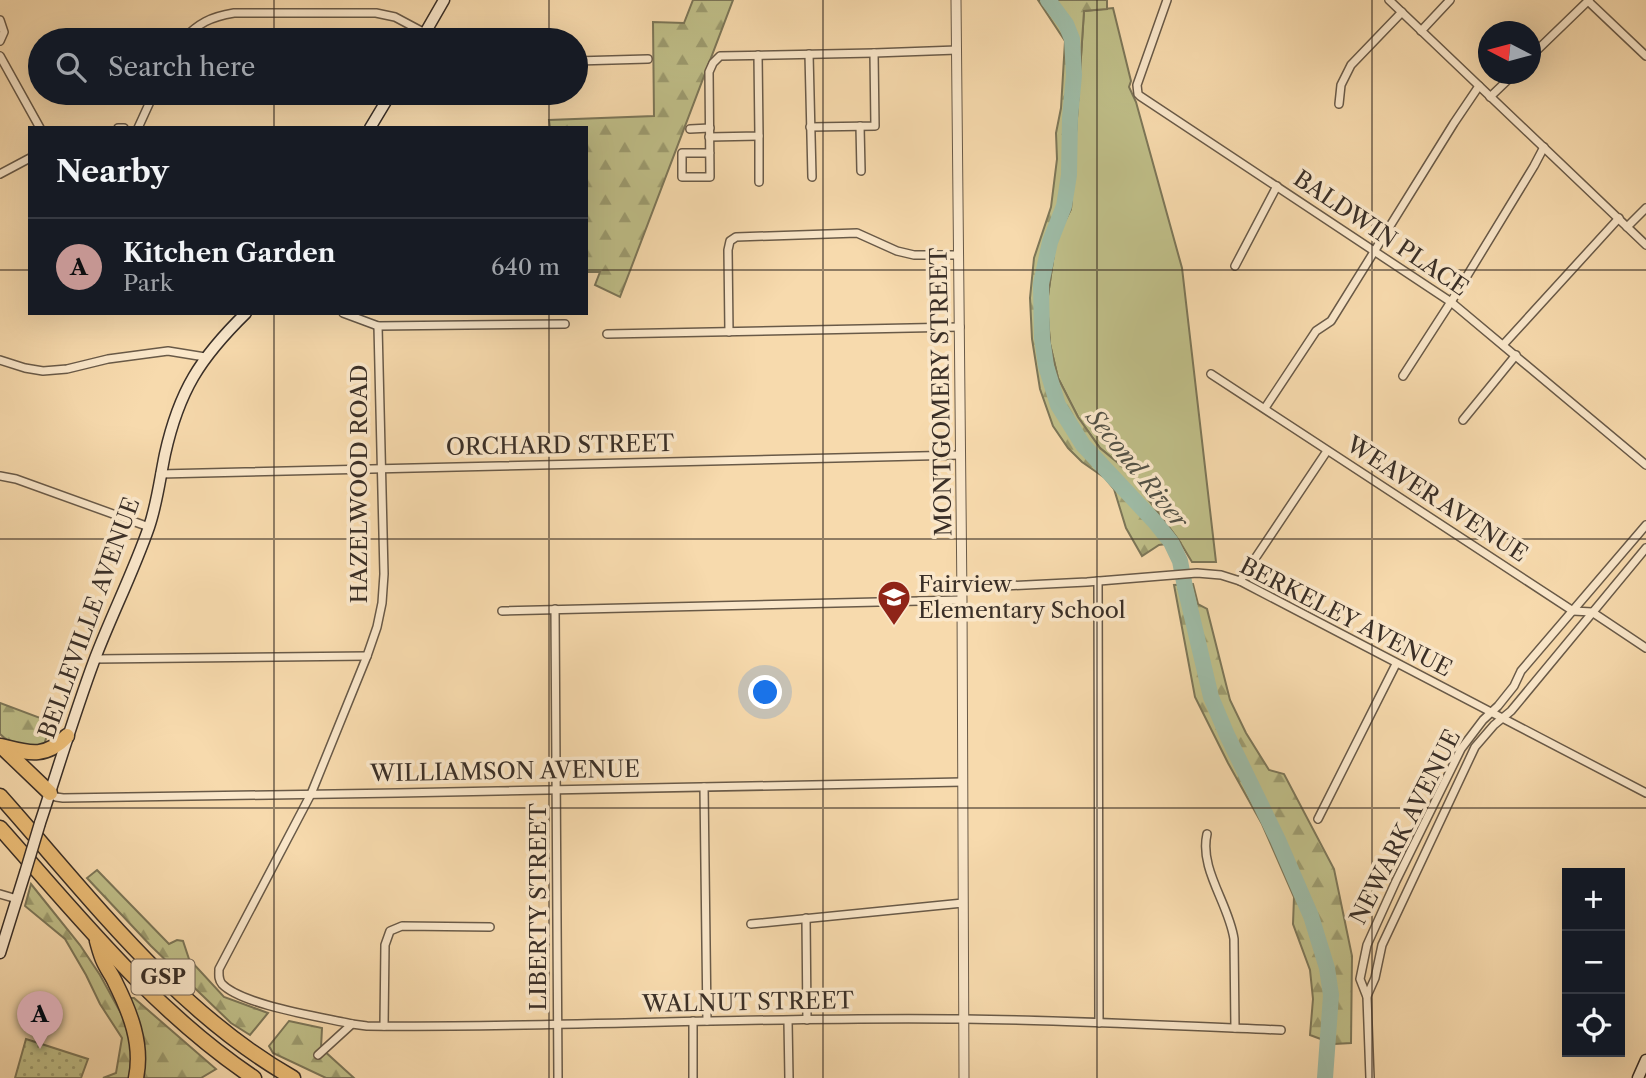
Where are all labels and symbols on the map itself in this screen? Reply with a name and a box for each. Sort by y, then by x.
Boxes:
north arrow [1478,21,1541,84]
street label: BALDWIN PLACE [1288,164,1474,302]
street label: MONTGOMERY STREET [924,247,958,537]
street label: HAZELWOOD ROAD [345,364,373,604]
water label: Second River [1079,402,1195,535]
street label: ORCHARD STREET [446,429,675,461]
street label: WEAVER AVENUE [1340,430,1533,568]
street label: BELLEVILLE AVENUE [32,494,146,742]
street label: BERKELEY AVENUE [1235,551,1457,683]
place label: Fairview Elementary School [918,570,1126,624]
school or university icon: Fairview Elementary School [875,578,913,627]
your location [748,675,782,709]
street label: NEWARK AVENUE [1344,725,1466,929]
street label: WILLIAMSON AVENUE [369,755,640,787]
street label: LIBERTY STREET [524,803,552,1011]
road number: GSP [132,960,194,995]
street label: WALNUT STREET [641,986,855,1018]
pin: A [17,991,63,1049]

